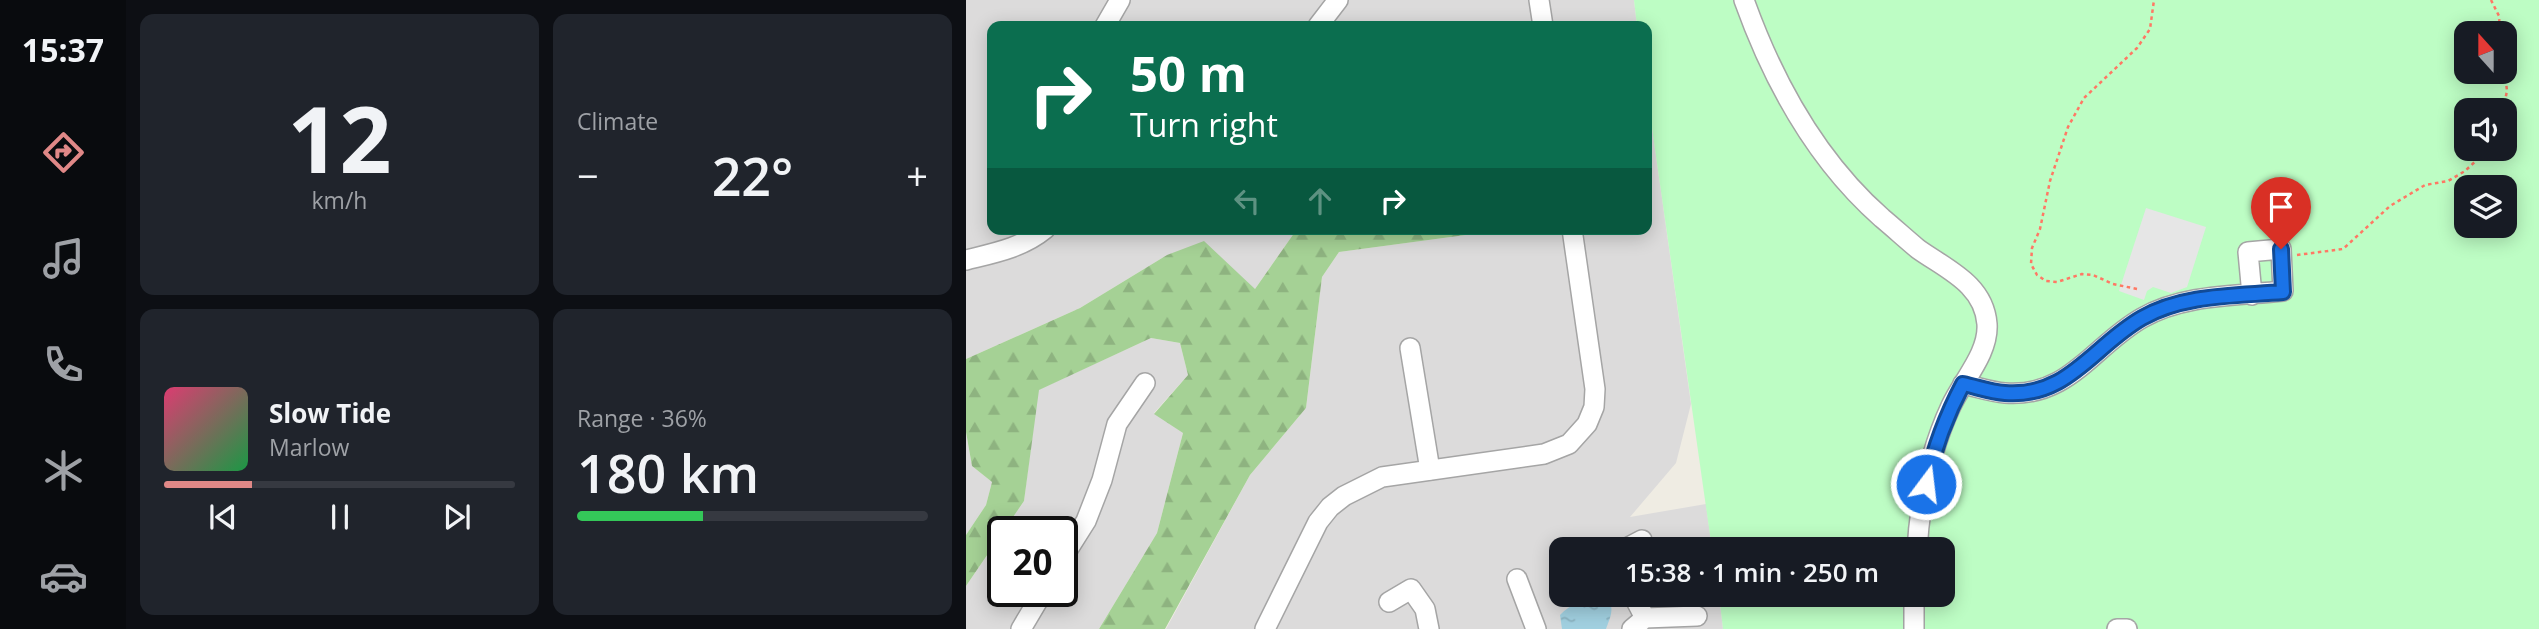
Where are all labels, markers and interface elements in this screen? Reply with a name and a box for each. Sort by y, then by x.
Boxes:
north arrow [2454,21,2516,84]
map controls [2454,21,2517,238]
text: 15:37 [22,28,104,71]
text: 50 m [1130,40,1247,106]
icon: right [1015,49,1106,140]
text: 12 [287,76,392,200]
button: sound [2454,98,2517,161]
text: Turn right [1130,103,1278,146]
text: Climate [577,105,658,137]
icon: directions [39,128,88,177]
text: 22° [712,140,793,211]
text: − [577,149,599,201]
text: + [906,149,928,201]
button: layers [2454,175,2517,238]
pin [2251,177,2311,249]
icon: left [1228,182,1266,220]
icon: ahead [1301,182,1339,220]
icon: right [1374,182,1412,220]
text: km/h [312,184,367,216]
icon: arrive [2262,188,2300,226]
icon: music [39,234,88,283]
icon: phone [39,340,88,389]
text: Slow Tide [269,395,391,431]
text: Range · 36% [577,402,707,434]
text: Marlow [269,431,349,463]
text: 180 km [577,437,759,508]
icon: climate [39,446,88,495]
position arrow [1889,447,1963,521]
icon: previous [204,498,242,536]
icon: pause [321,498,359,536]
icon: next [438,498,476,536]
speed limit sign: 20 [987,516,1078,607]
icon: car [39,552,88,601]
text: 15:38 · 1 min · 250 m [1625,554,1879,590]

